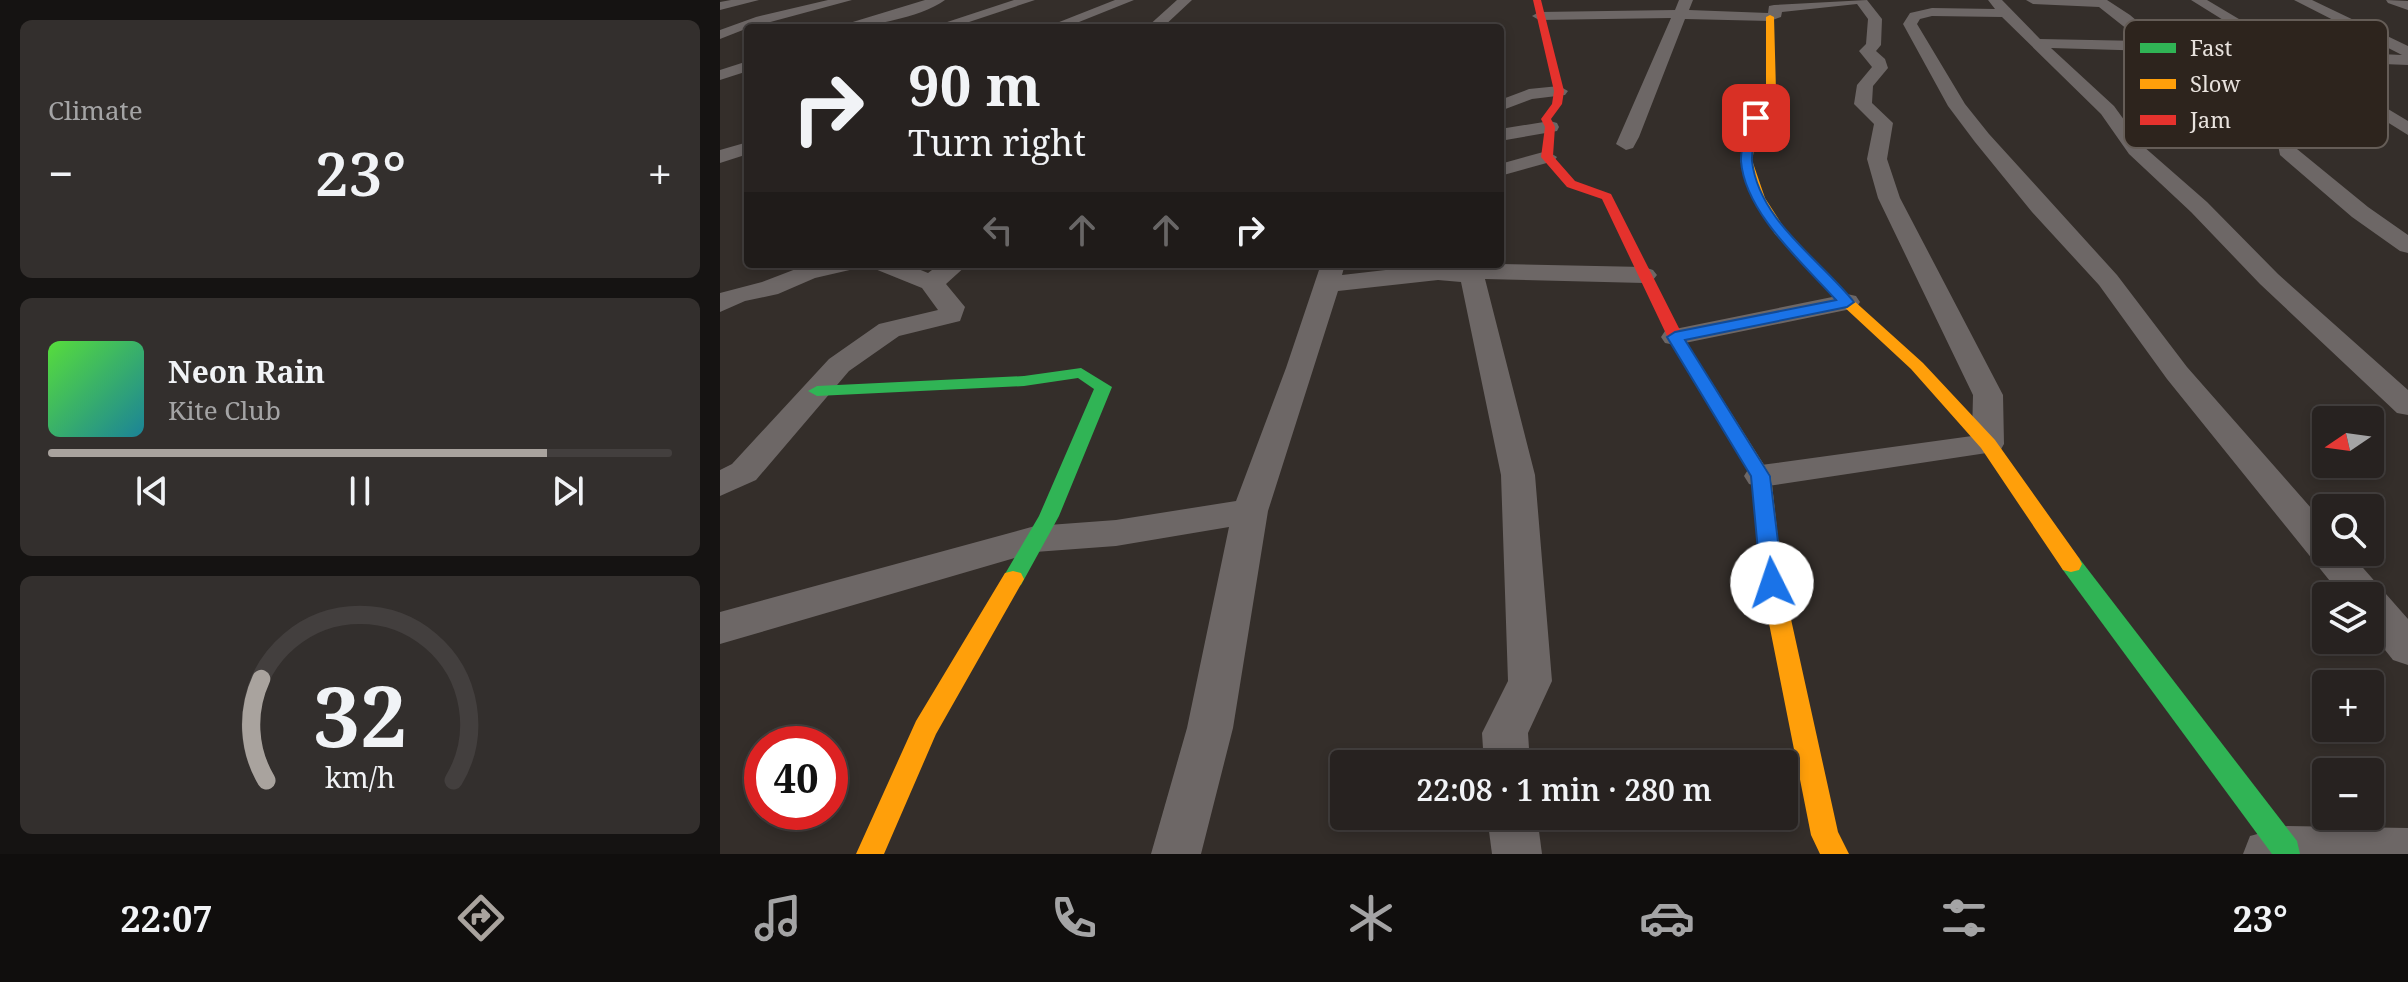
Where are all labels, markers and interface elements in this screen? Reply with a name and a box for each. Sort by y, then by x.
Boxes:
legend [2124,20,2388,148]
text: Fast [2190,32,2232,62]
text: 90 m [908,46,1041,122]
icon: right [776,56,880,160]
text: Slow [2190,68,2240,98]
pin [1722,84,1790,152]
text: Climate [48,92,143,128]
icon: arrive [1734,96,1778,140]
text: Jam [2189,104,2231,134]
text: Turn right [908,118,1086,167]
text: 23° [315,132,406,214]
text: − [48,143,73,203]
text: + [647,143,672,203]
icon: left [976,208,1020,252]
icon: ahead [1060,208,1104,252]
icon: ahead [1144,208,1188,252]
icon: right [1228,208,1272,252]
text: Neon Rain [168,351,325,392]
text: Kite Club [168,392,281,428]
north arrow [2312,406,2384,478]
map controls [2312,406,2384,830]
icon: previous [130,469,174,513]
icon: pause [338,469,382,513]
icon: next [546,469,590,513]
button: search [2312,494,2384,566]
position arrow [1730,541,1814,625]
button: layers [2312,582,2384,654]
text: 32 [313,658,407,771]
button: + [2312,670,2384,742]
speed limit sign: 40 [744,726,848,830]
text: km/h [325,757,395,796]
button: − [2312,758,2384,830]
text: 22:08 · 1 min · 280 m [1416,769,1712,810]
icon: directions [453,890,509,946]
icon: music [750,890,806,946]
icon: phone [1046,890,1102,946]
icon: climate [1343,890,1399,946]
icon: car [1639,890,1695,946]
icon: filters [1936,890,1992,946]
text: 22:07 [120,894,213,943]
text: 23° [2233,894,2288,943]

